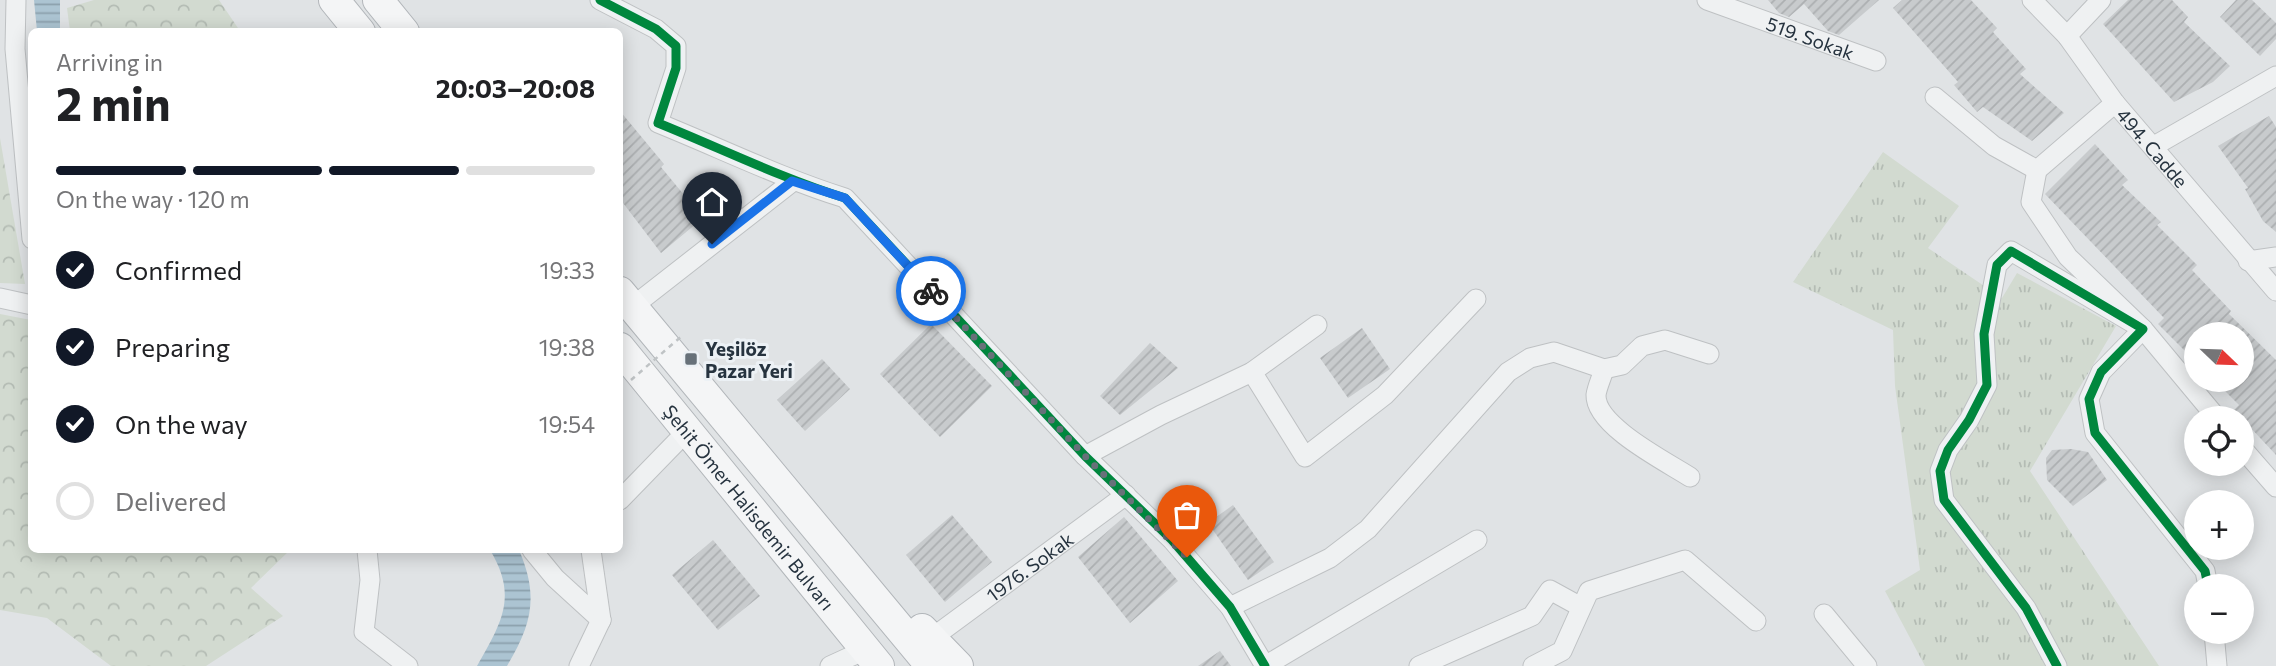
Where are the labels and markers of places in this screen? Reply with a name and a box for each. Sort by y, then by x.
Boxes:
pin [682,172,742,244]
place label: Yeşilöz Pazar Yeri [705,337,793,382]
marker: Yeşilöz Pazar Yeri [683,351,699,367]
pin [1157,485,1217,557]

